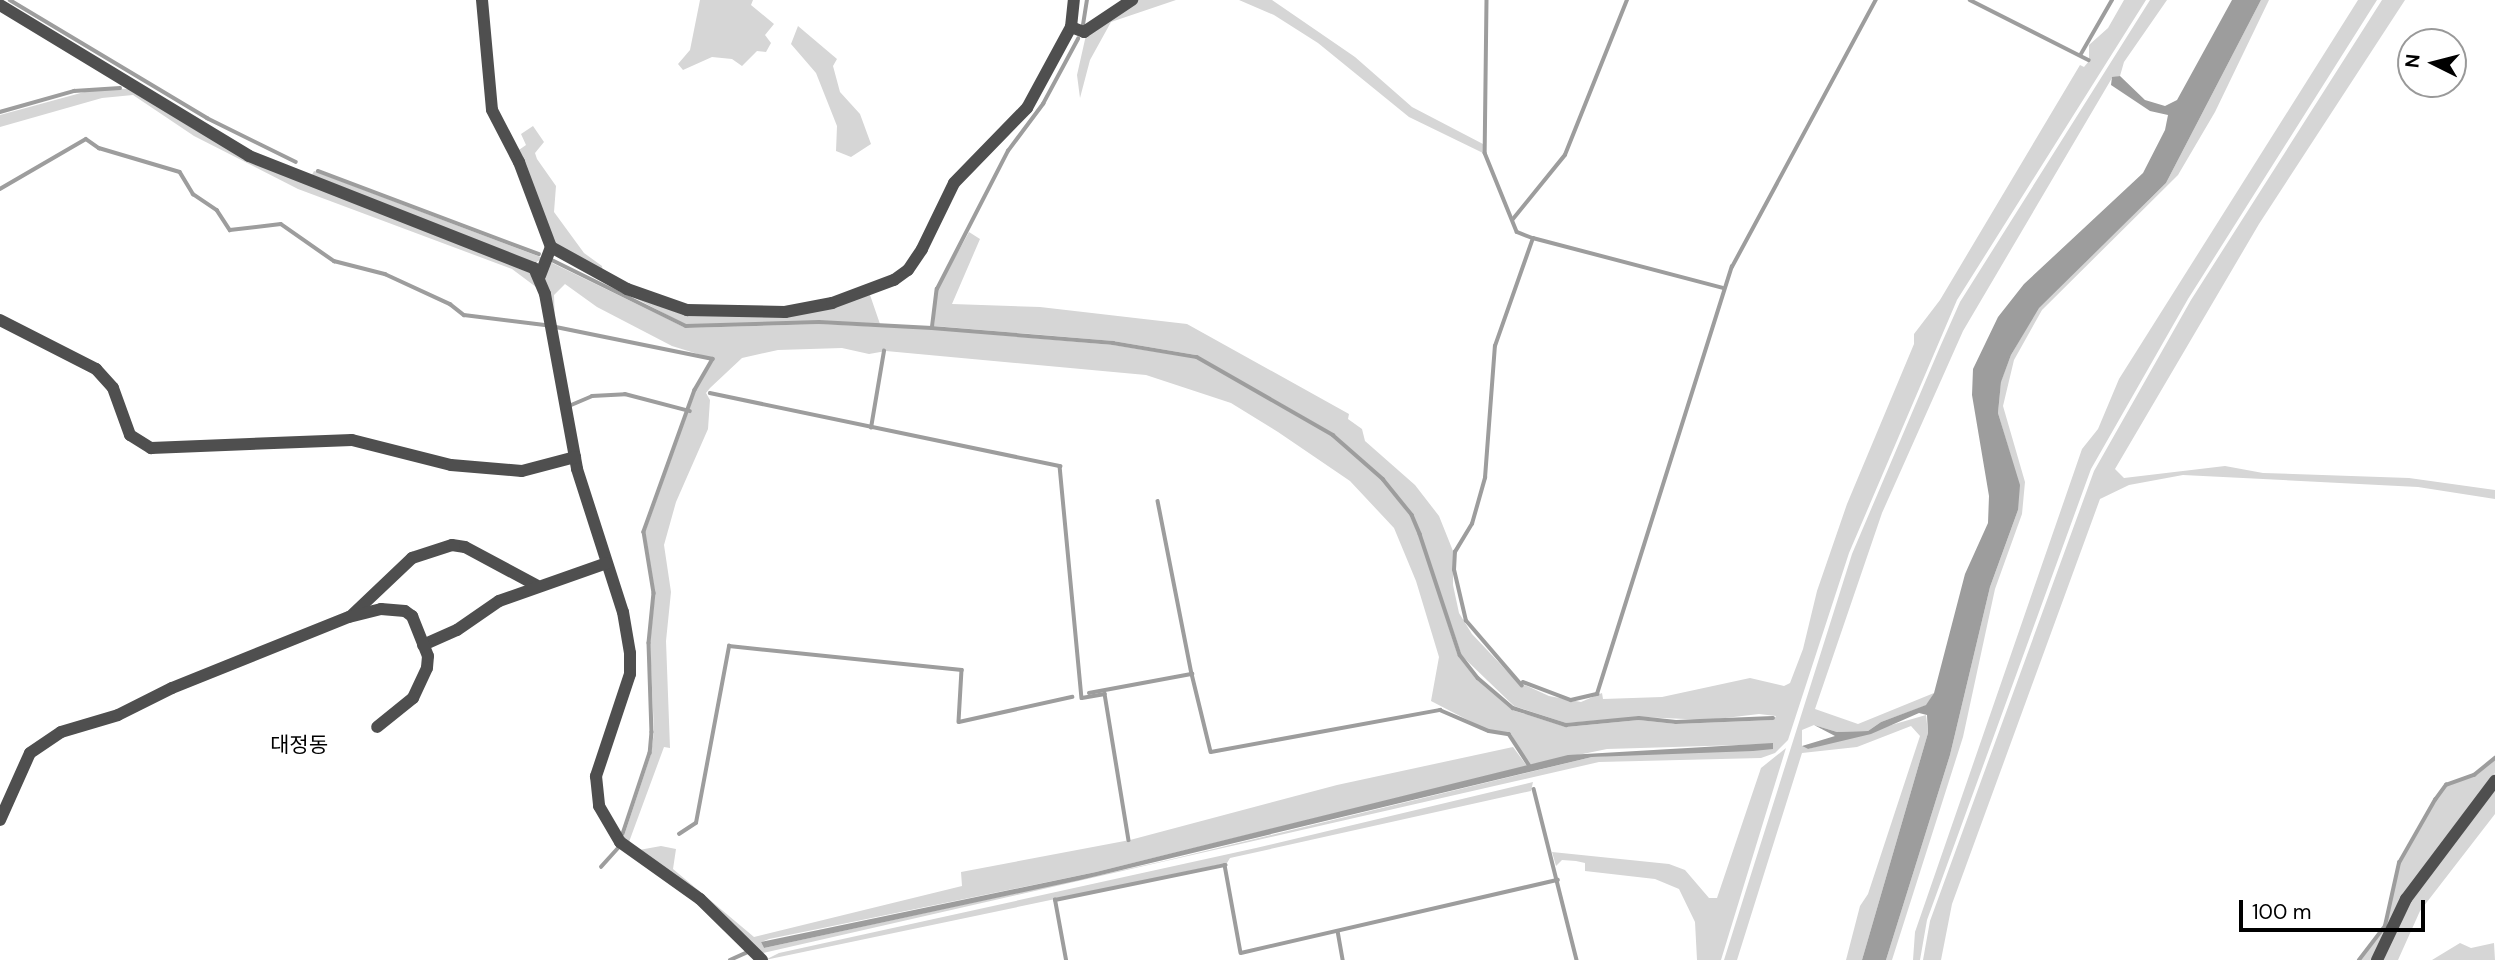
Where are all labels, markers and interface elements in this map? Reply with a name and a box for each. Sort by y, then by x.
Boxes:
north arrow [2397,28,2467,98]
text: N [2399,53,2426,69]
district label: 대정동 [270,732,328,758]
scale bar [2243,886,2428,930]
text: 100 m [2252,898,2312,926]

